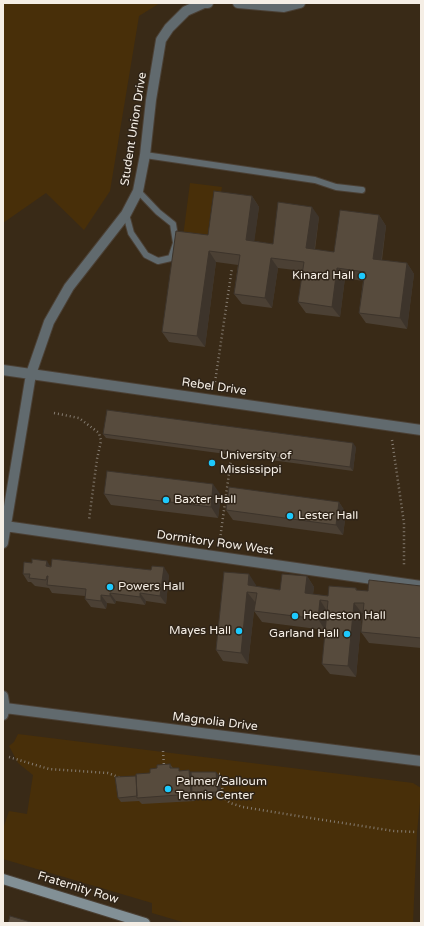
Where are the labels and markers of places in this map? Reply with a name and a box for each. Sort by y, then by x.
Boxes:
place label: Kinard Hall [292,269,354,283]
marker: Kinard Hall [357,271,367,281]
place label: University of Mississippi [220,449,291,477]
marker: University of Mississippi [207,458,217,468]
place label: Baxter Hall [174,493,236,507]
marker: Baxter Hall [161,495,171,505]
place label: Lester Hall [298,509,358,523]
marker: Lester Hall [285,511,295,521]
place label: Powers Hall [118,580,185,594]
marker: Powers Hall [105,582,115,592]
place label: Hedleston Hall [303,609,386,623]
marker: Hedleston Hall [290,611,300,621]
place label: Mayes Hall [169,624,231,638]
marker: Mayes Hall [234,626,244,636]
place label: Garland Hall [269,627,339,641]
marker: Garland Hall [342,629,352,639]
place label: Palmer/Salloum Tennis Center [176,775,267,803]
marker: Palmer/Salloum Tennis Center [163,784,173,794]

